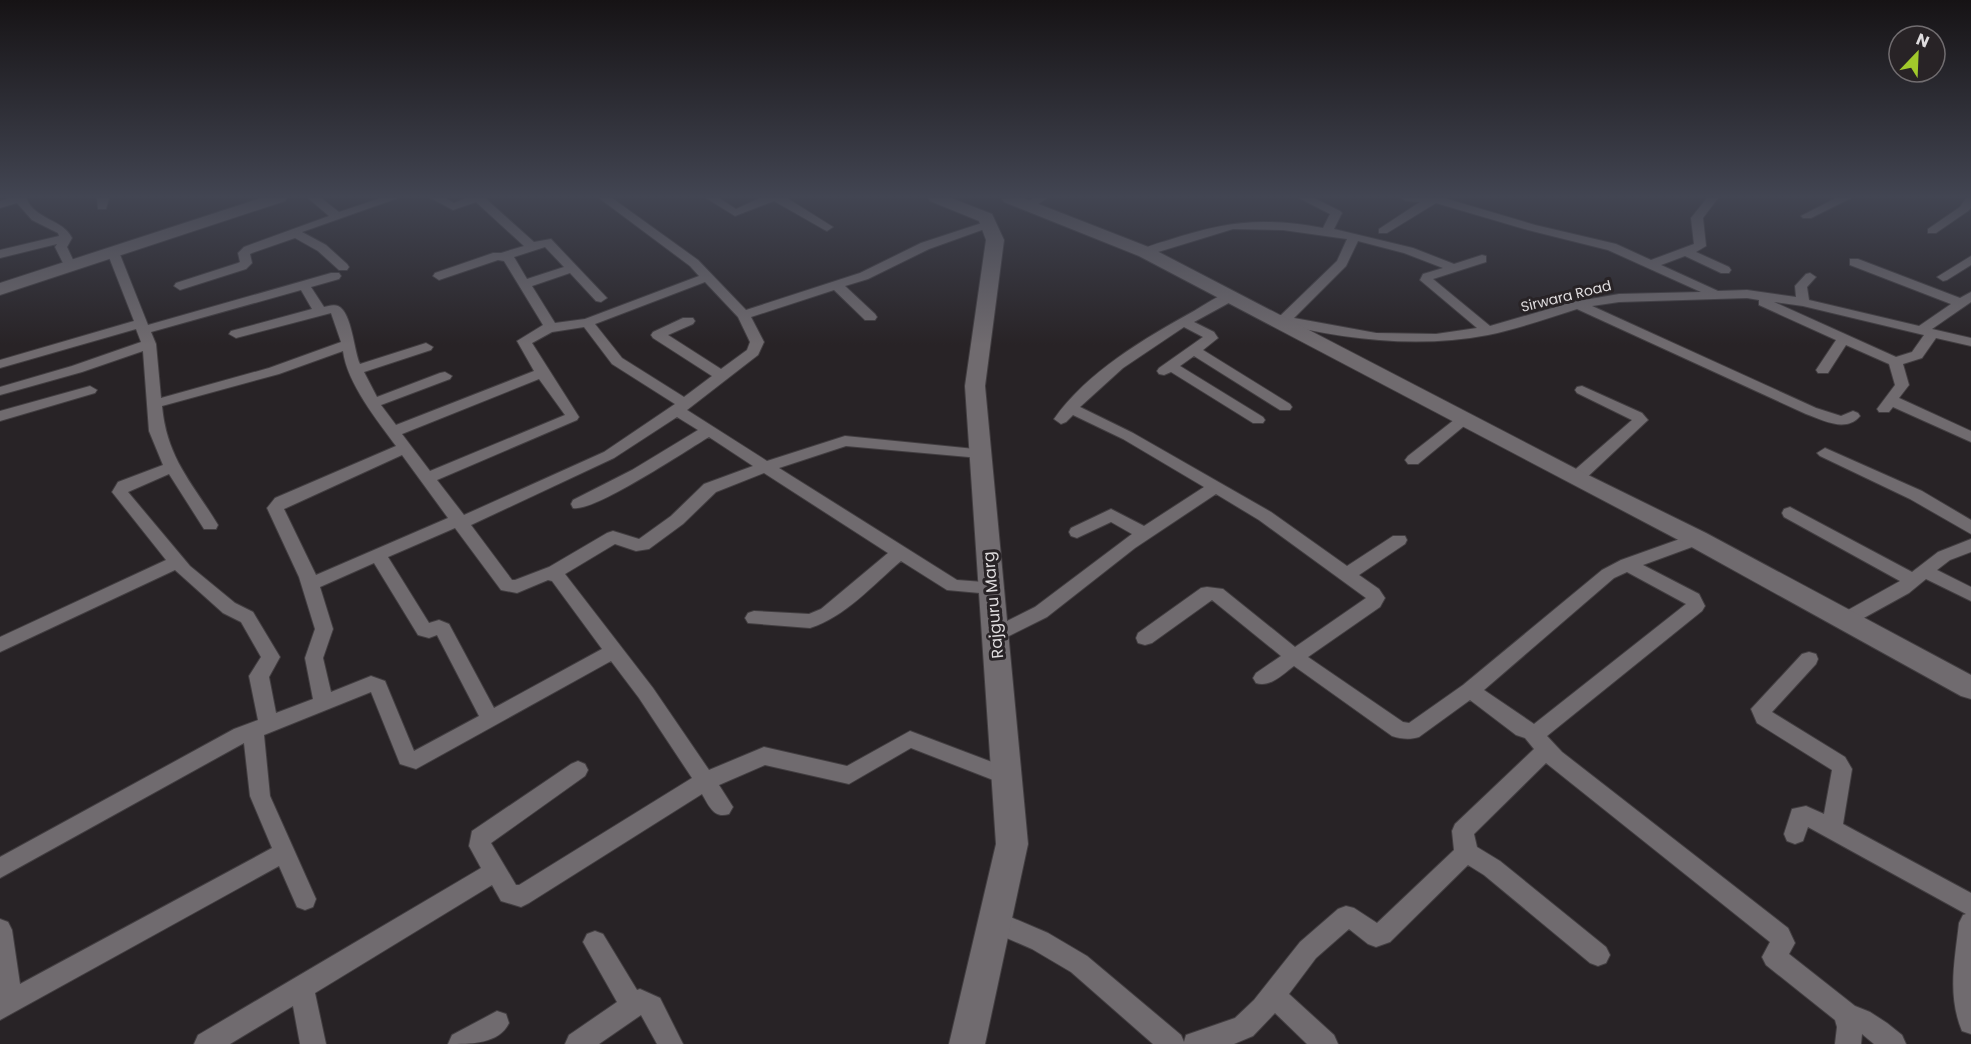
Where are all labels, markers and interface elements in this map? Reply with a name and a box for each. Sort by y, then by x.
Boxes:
north arrow [1887,24,1947,84]
text: N [1913,28,1933,54]
street label: Sirwara Road [1519,275,1613,317]
street label: Rajguru Marg [977,550,1009,660]

